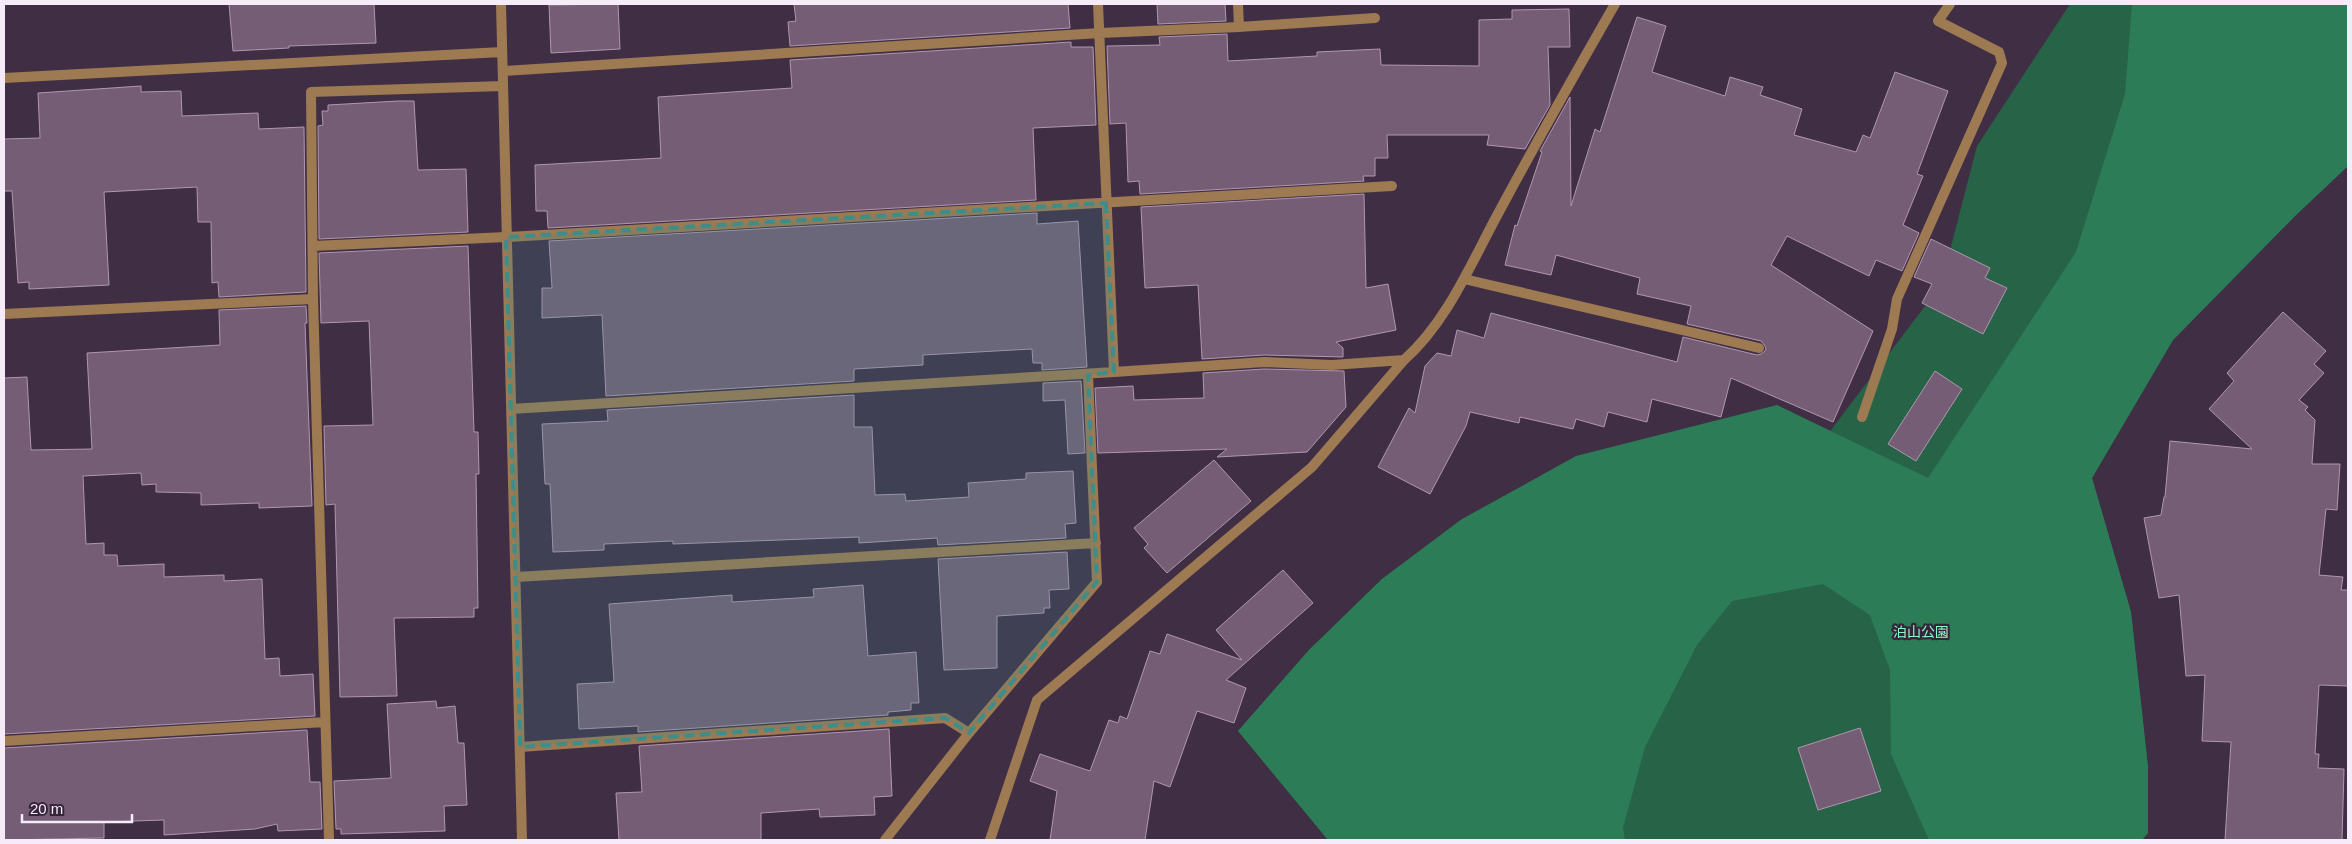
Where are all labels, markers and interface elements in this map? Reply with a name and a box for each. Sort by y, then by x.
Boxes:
park label: 泊山公園 [1893,624,1949,640]
scale bar [22,792,132,824]
text: 20 m [30,800,63,817]

